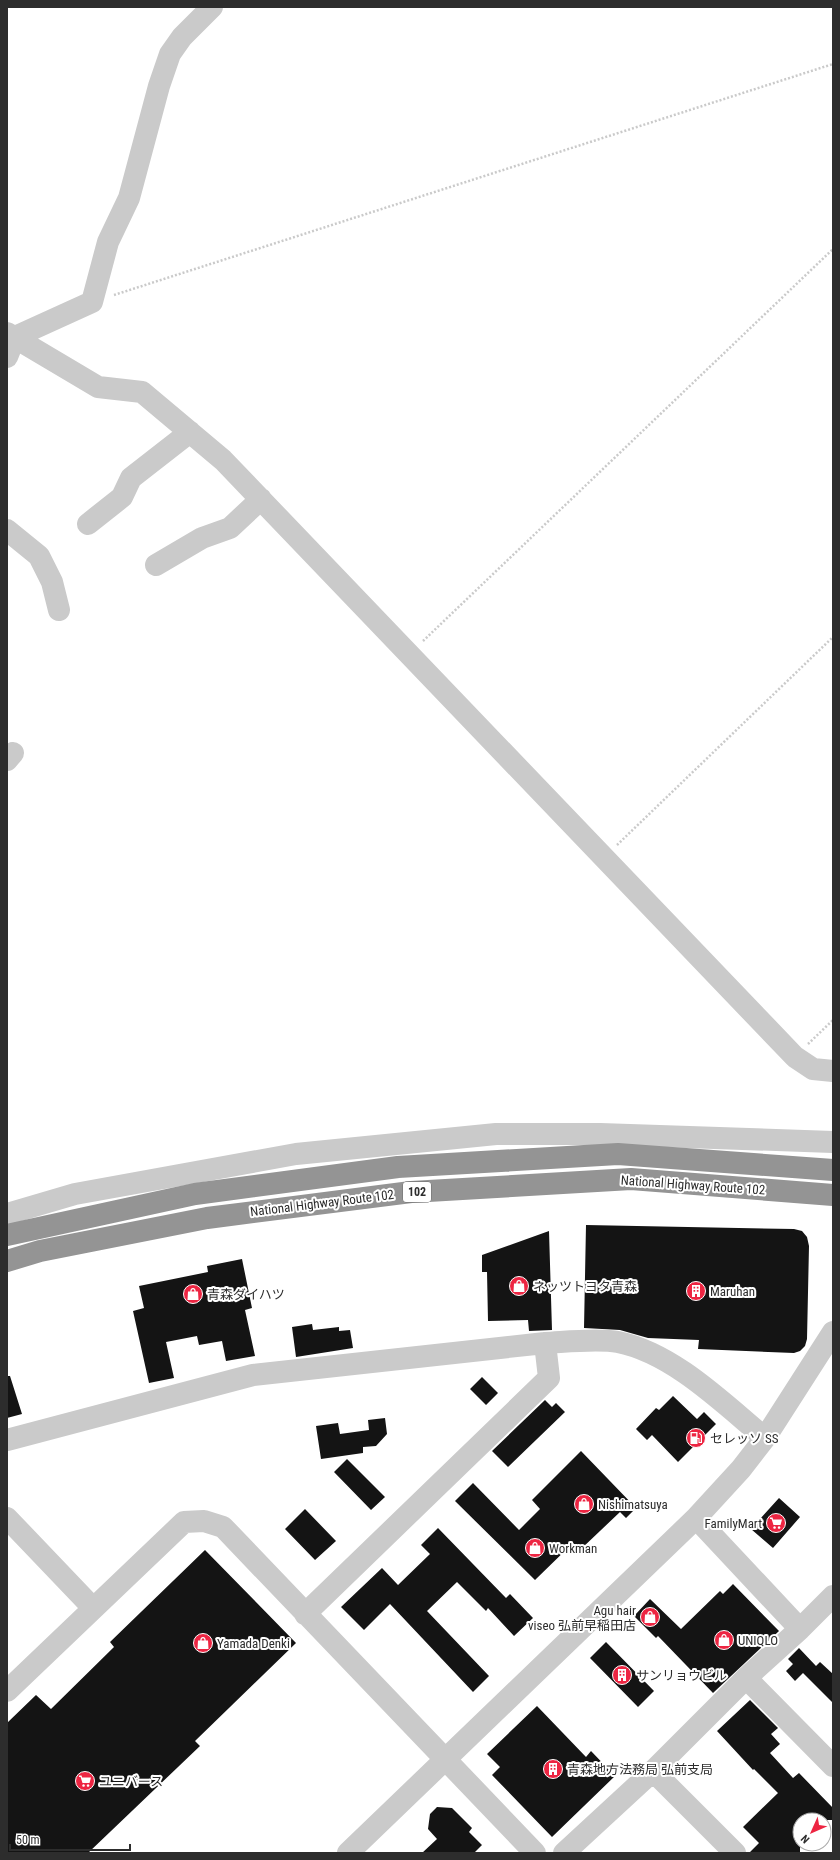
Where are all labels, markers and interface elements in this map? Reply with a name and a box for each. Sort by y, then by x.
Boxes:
street label: National Highway Route 102 [620,1172,766,1198]
road number: 102 [403,1182,431,1202]
street label: National Highway Route 102 [249,1187,395,1219]
shop icon: ネッツトヨタ青森 [508,1275,530,1297]
place label: ネッツトヨタ青森 [533,1279,637,1294]
building icon: Maruhan [685,1280,707,1302]
shop icon: 青森ダイハツ [182,1283,204,1305]
place label: Maruhan [710,1284,755,1299]
place label: 青森ダイハツ [207,1287,285,1302]
fuel station icon: セレッソ SS [685,1427,707,1449]
place label: セレッソ SS [710,1431,779,1446]
shop icon: Nishimatsuya [573,1493,595,1515]
place label: Nishimatsuya [598,1497,668,1512]
supermarket icon: FamilyMart [765,1512,787,1534]
place label: FamilyMart [704,1516,762,1531]
shop icon: Workman [524,1537,546,1559]
place label: Workman [549,1541,597,1556]
place label: Agu hair viseo 弘前早稲田店 [528,1603,636,1633]
shop icon: Agu hair viseo 弘前早稲田店 [639,1606,661,1628]
shop icon: UNIQLO [713,1629,735,1651]
shop icon: Yamada Denki [192,1632,214,1654]
place label: UNIQLO [738,1633,778,1648]
place label: Yamada Denki [217,1636,290,1651]
building icon: サンリョウビル [611,1664,633,1686]
place label: サンリョウビル [636,1668,727,1683]
building icon: 青森地方法務局 弘前支局 [542,1758,564,1780]
place label: 青森地方法務局 弘前支局 [567,1762,713,1777]
supermarket icon: ユニバース [74,1770,96,1792]
place label: ユニバース [99,1774,163,1789]
north arrow [792,1812,832,1852]
scale bar [10,1826,130,1852]
text: N [798,1832,812,1846]
text: 50 m [16,1833,40,1847]

